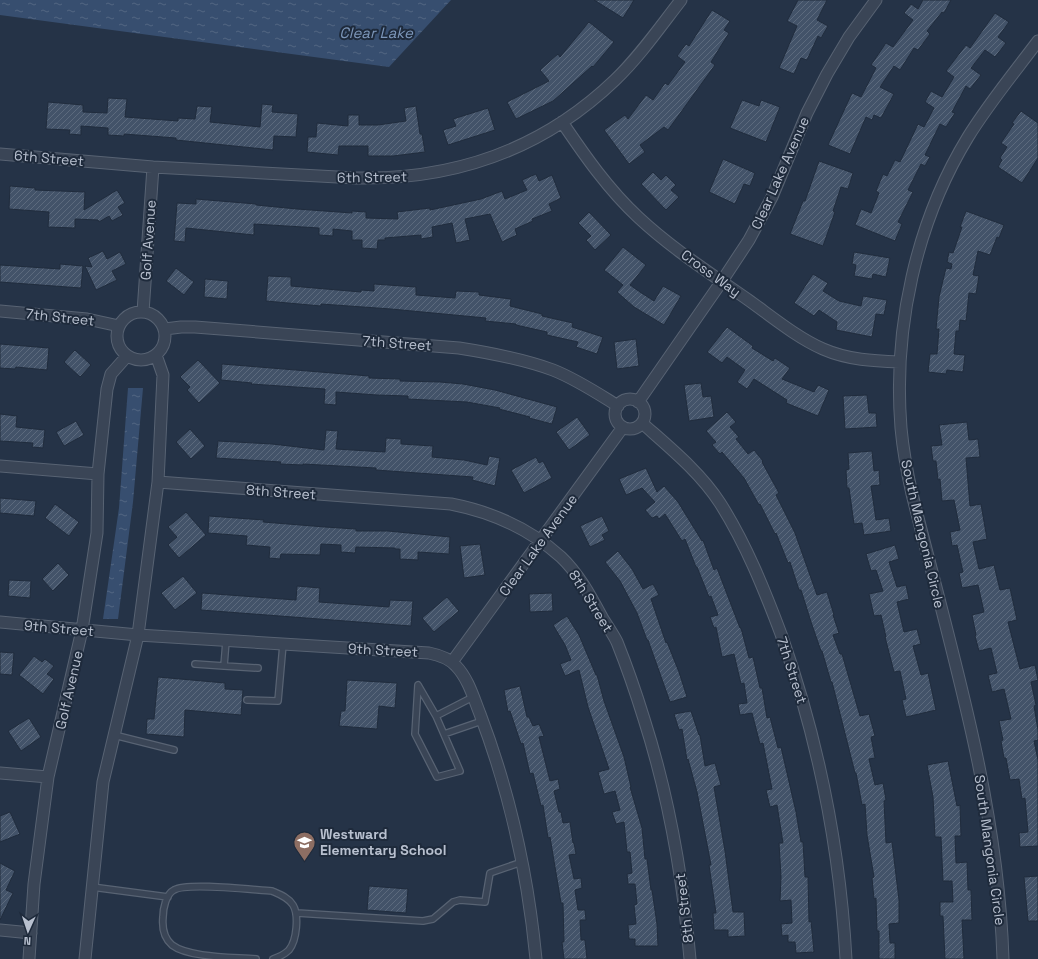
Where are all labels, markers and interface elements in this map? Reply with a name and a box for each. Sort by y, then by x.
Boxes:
water label: Clear Lake [339,23,414,42]
street label: Clear Lake Avenue [747,114,813,232]
street label: 6th Street [13,146,85,170]
street label: 6th Street [337,167,407,187]
street label: Golf Avenue [136,199,160,281]
street label: Cross Way [678,245,744,301]
street label: 7th Street [25,304,95,330]
street label: 7th Street [362,332,432,354]
street label: South Mangonia Circle [897,458,949,610]
street label: 8th Street [245,481,317,503]
street label: Clear Lake Avenue [495,491,581,599]
street label: 8th Street [565,566,617,636]
street label: 9th Street [23,616,95,640]
street label: 7th Street [773,634,811,706]
street label: 9th Street [348,639,418,661]
street label: Golf Avenue [51,649,87,731]
street label: South Mangonia Circle [971,773,1009,927]
place label: Westward Elementary School [320,825,446,859]
school or university icon: Westward Elementary School [291,829,317,862]
street label: 8th Street [671,872,697,944]
north arrow [8,911,48,951]
text: N [23,934,32,948]

